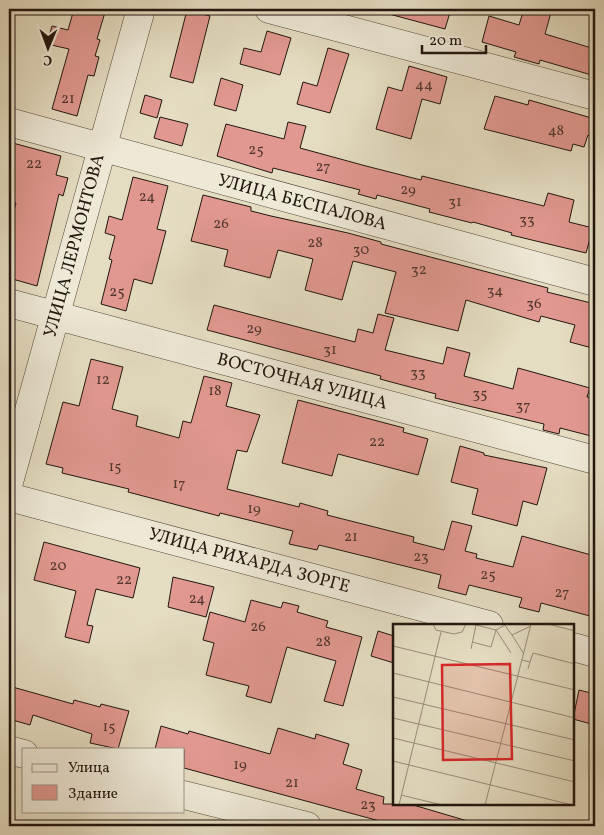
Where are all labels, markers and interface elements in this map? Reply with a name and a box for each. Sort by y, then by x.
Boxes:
north arrow [22,22,72,72]
scale bar [422,22,485,54]
text: 20 m [429,31,462,52]
text: С [43,50,52,69]
house number: 44 [415,75,433,96]
house number: 21 [61,89,75,110]
house number: 48 [548,121,564,142]
house number: 25 [248,140,264,161]
street label: УЛИЦА ЛЕРМОНТОВА [38,151,112,341]
house number: 22 [26,154,42,175]
house number: 27 [316,157,330,178]
street label: УЛИЦА БЕСПАЛОВА [215,168,390,238]
house number: 29 [400,180,416,201]
house number: 24 [139,187,155,208]
house number: 31 [448,192,462,213]
house number: 33 [519,210,535,231]
house number: 26 [213,214,229,235]
house number: 28 [307,233,323,254]
house number: 30 [353,240,369,261]
house number: 32 [411,260,427,281]
house number: 34 [487,281,503,302]
house number: 25 [109,282,125,303]
house number: 36 [526,294,542,315]
house number: 29 [246,319,262,340]
house number: 31 [323,340,337,361]
street label: ВОСТОЧНАЯ УЛИЦА [214,347,390,417]
house number: 33 [410,363,426,384]
house number: 12 [96,370,110,391]
house number: 18 [208,381,222,402]
house number: 35 [473,384,487,405]
house number: 37 [516,396,530,417]
house number: 22 [369,432,385,453]
house number: 15 [108,457,122,478]
house number: 17 [172,474,186,495]
house number: 19 [247,499,261,520]
street label: УЛИЦА РИХАРДА ЗОРГЕ [146,522,353,600]
house number: 21 [344,527,358,548]
house number: 23 [413,547,429,568]
house number: 20 [50,556,66,577]
house number: 25 [480,565,496,586]
house number: 22 [116,570,132,591]
house number: 27 [555,583,569,604]
house number: 24 [189,589,205,610]
house number: 26 [250,617,266,638]
inset map [393,624,574,805]
house number: 28 [315,632,331,653]
house number: 15 [102,717,116,738]
legend [22,748,185,812]
house number: 19 [233,755,247,776]
text: Улица [68,758,110,779]
house number: 21 [285,773,299,794]
text: Здание [68,784,118,805]
house number: 23 [360,795,376,816]

